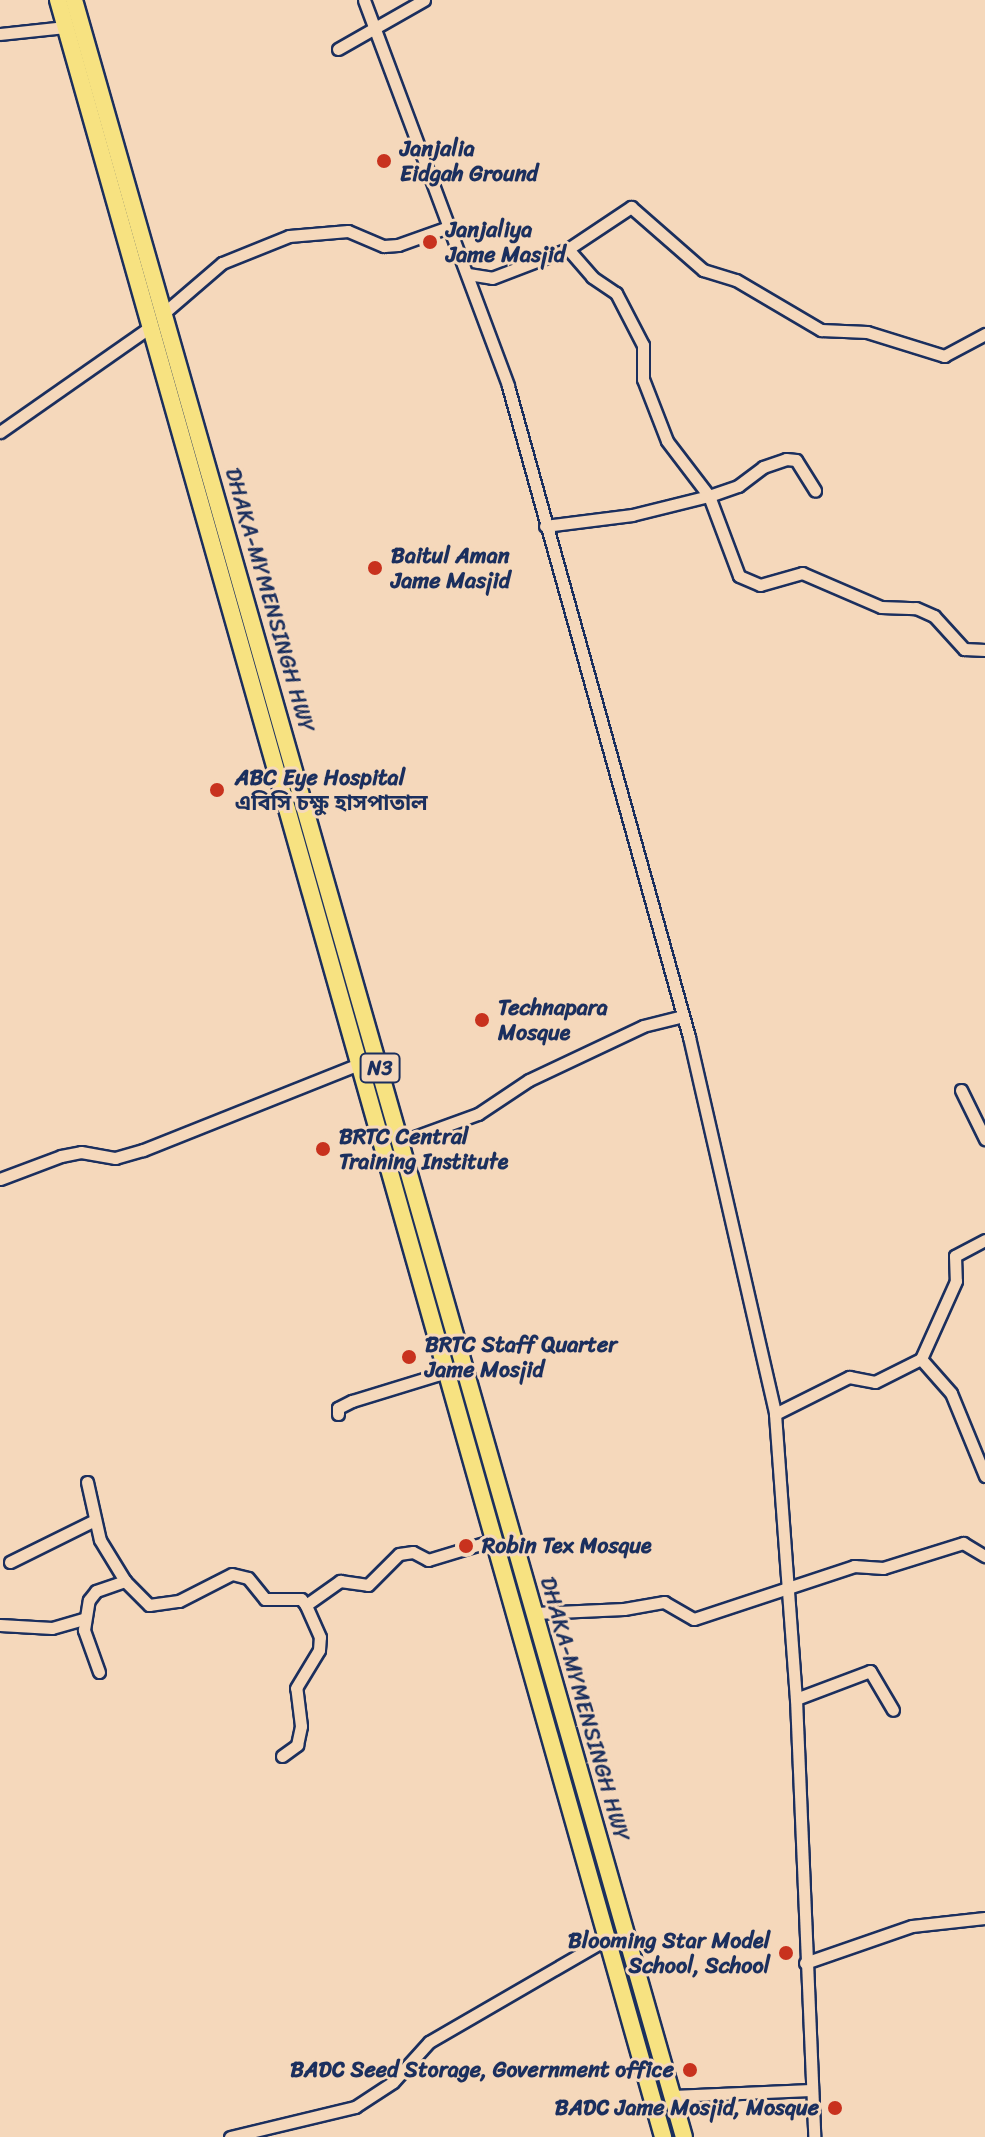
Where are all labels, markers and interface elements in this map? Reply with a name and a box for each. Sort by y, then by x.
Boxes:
place label: Janjalia Eidgah Ground [400,135,538,186]
marker: Janjalia Eidgah Ground [375,152,393,170]
place label: Janjaliya Jame Masjid [446,216,565,268]
marker: Janjaliya Jame Masjid [421,233,439,251]
street label: DHAKA-MYMENSINGH HWY [220,465,320,735]
place label: Baitul Aman Jame Masjid [391,542,510,594]
marker: Baitul Aman Jame Masjid [366,559,384,577]
place label: ABC Eye Hospital এবিসি চক্ষু হাসপাতাল [235,764,428,816]
marker: ABC Eye Hospital এবিসি চক্ষু হাসপাতাল [206,779,228,801]
place label: Technapara Mosque [498,994,608,1046]
marker: Technapara Mosque [473,1011,491,1029]
road number: N3 [358,1052,402,1084]
place label: BRTC Central Training Institute [339,1123,509,1174]
marker: BRTC Central Training Institute [314,1140,332,1158]
place label: BRTC Staff Quarter Jame Mosjid [425,1331,617,1382]
marker: BRTC Staff Quarter Jame Mosjid [400,1348,418,1366]
place label: Robin Tex Mosque [482,1533,653,1559]
marker: Robin Tex Mosque [457,1537,475,1555]
street label: DHAKA-MYMENSINGH HWY [535,1574,635,1844]
place label: Blooming Star Model School, School [568,1927,770,1978]
marker: Blooming Star Model School, School [777,1944,795,1962]
place label: BADC Seed Storage, Government office [292,2057,674,2083]
marker: BADC Seed Storage, Government office [681,2061,699,2079]
place label: BADC Jame Mosjid, Mosque [555,2095,819,2121]
marker: BADC Jame Mosjid, Mosque [826,2099,844,2117]

